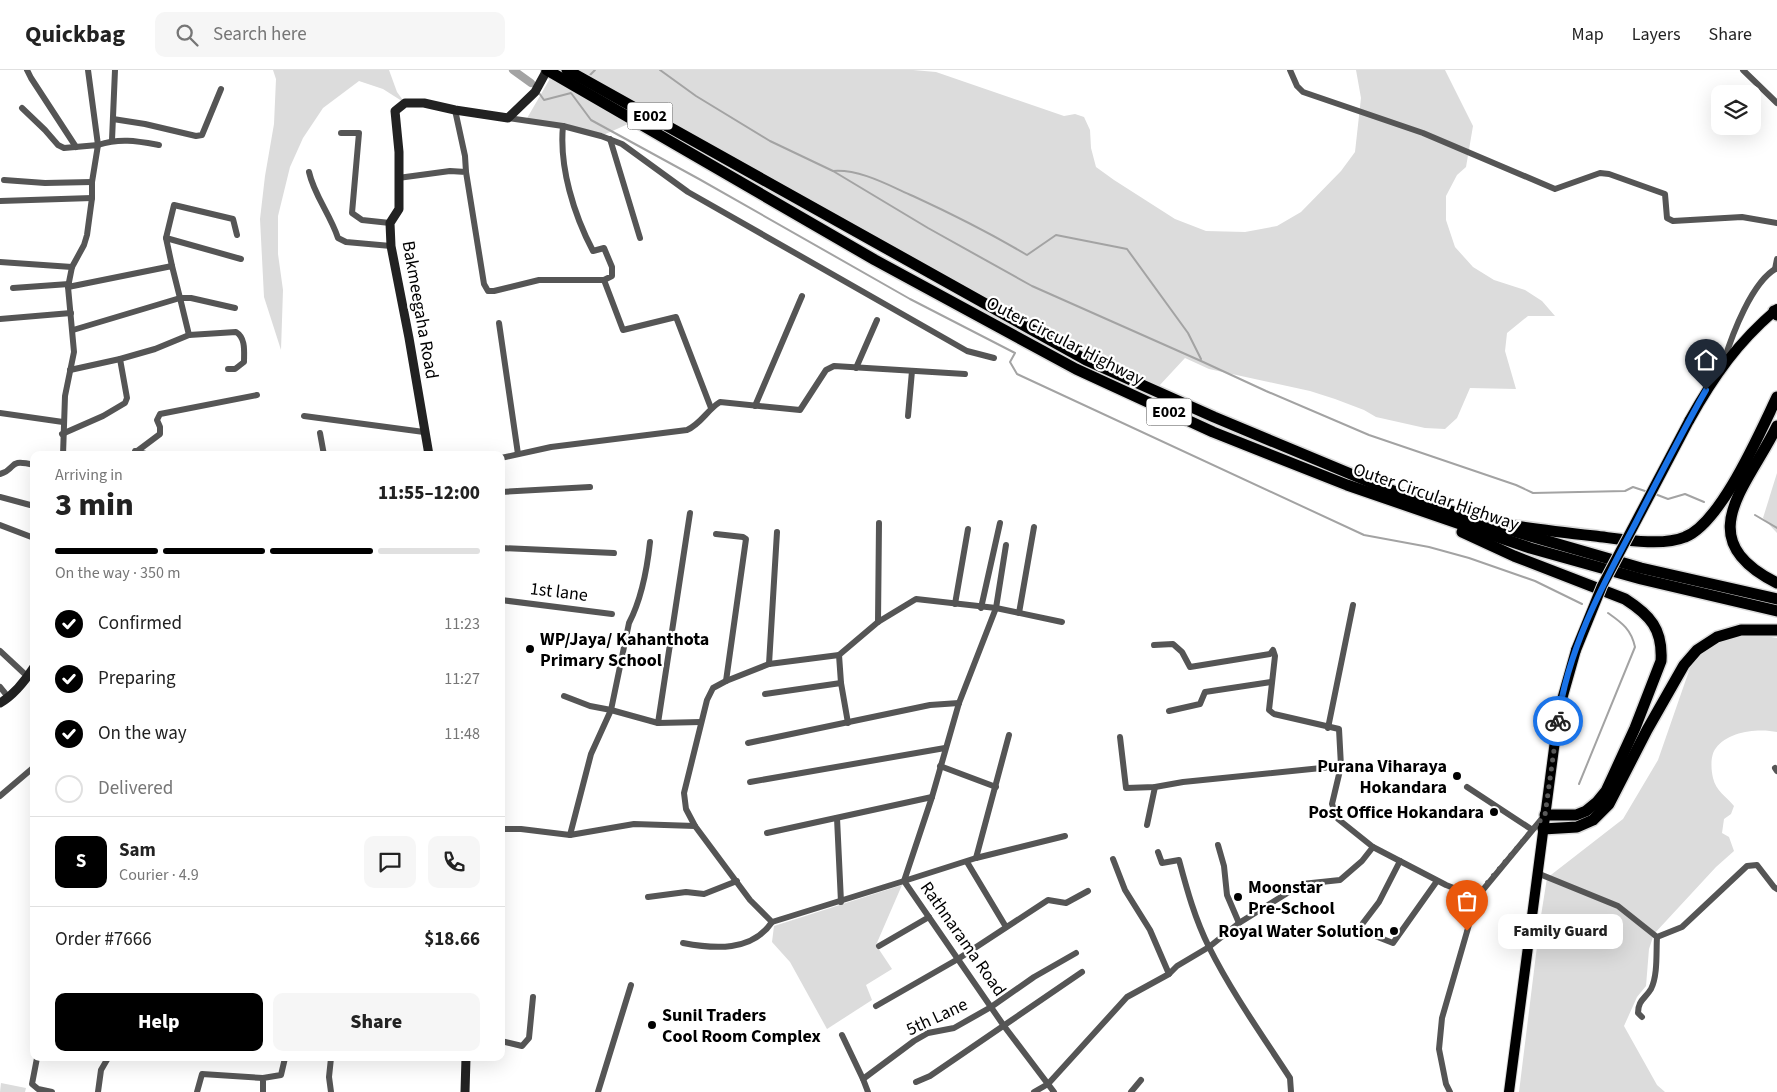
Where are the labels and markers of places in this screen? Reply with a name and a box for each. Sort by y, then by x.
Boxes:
pin [1685,339,1727,390]
place label: WP/Jaya/ Kahanthota Primary School [540,627,709,673]
marker: WP/Jaya/ Kahanthota Primary School [524,643,536,655]
place label: Purana Viharaya Hokandara [1317,754,1447,800]
marker: Purana Viharaya Hokandara [1451,770,1463,782]
place label: Post Office Hokandara [1308,800,1484,825]
marker: Post Office Hokandara [1488,806,1500,818]
place label: Moonstar Pre-School [1248,875,1335,921]
pin [1446,880,1488,931]
marker: Moonstar Pre-School [1232,891,1244,903]
callout: Family Guard [1497,914,1622,948]
place label: Royal Water Solution [1218,919,1384,944]
marker: Royal Water Solution [1388,925,1400,937]
place label: Sunil Traders Cool Room Complex [662,1003,821,1049]
marker: Sunil Traders Cool Room Complex [646,1019,658,1031]

